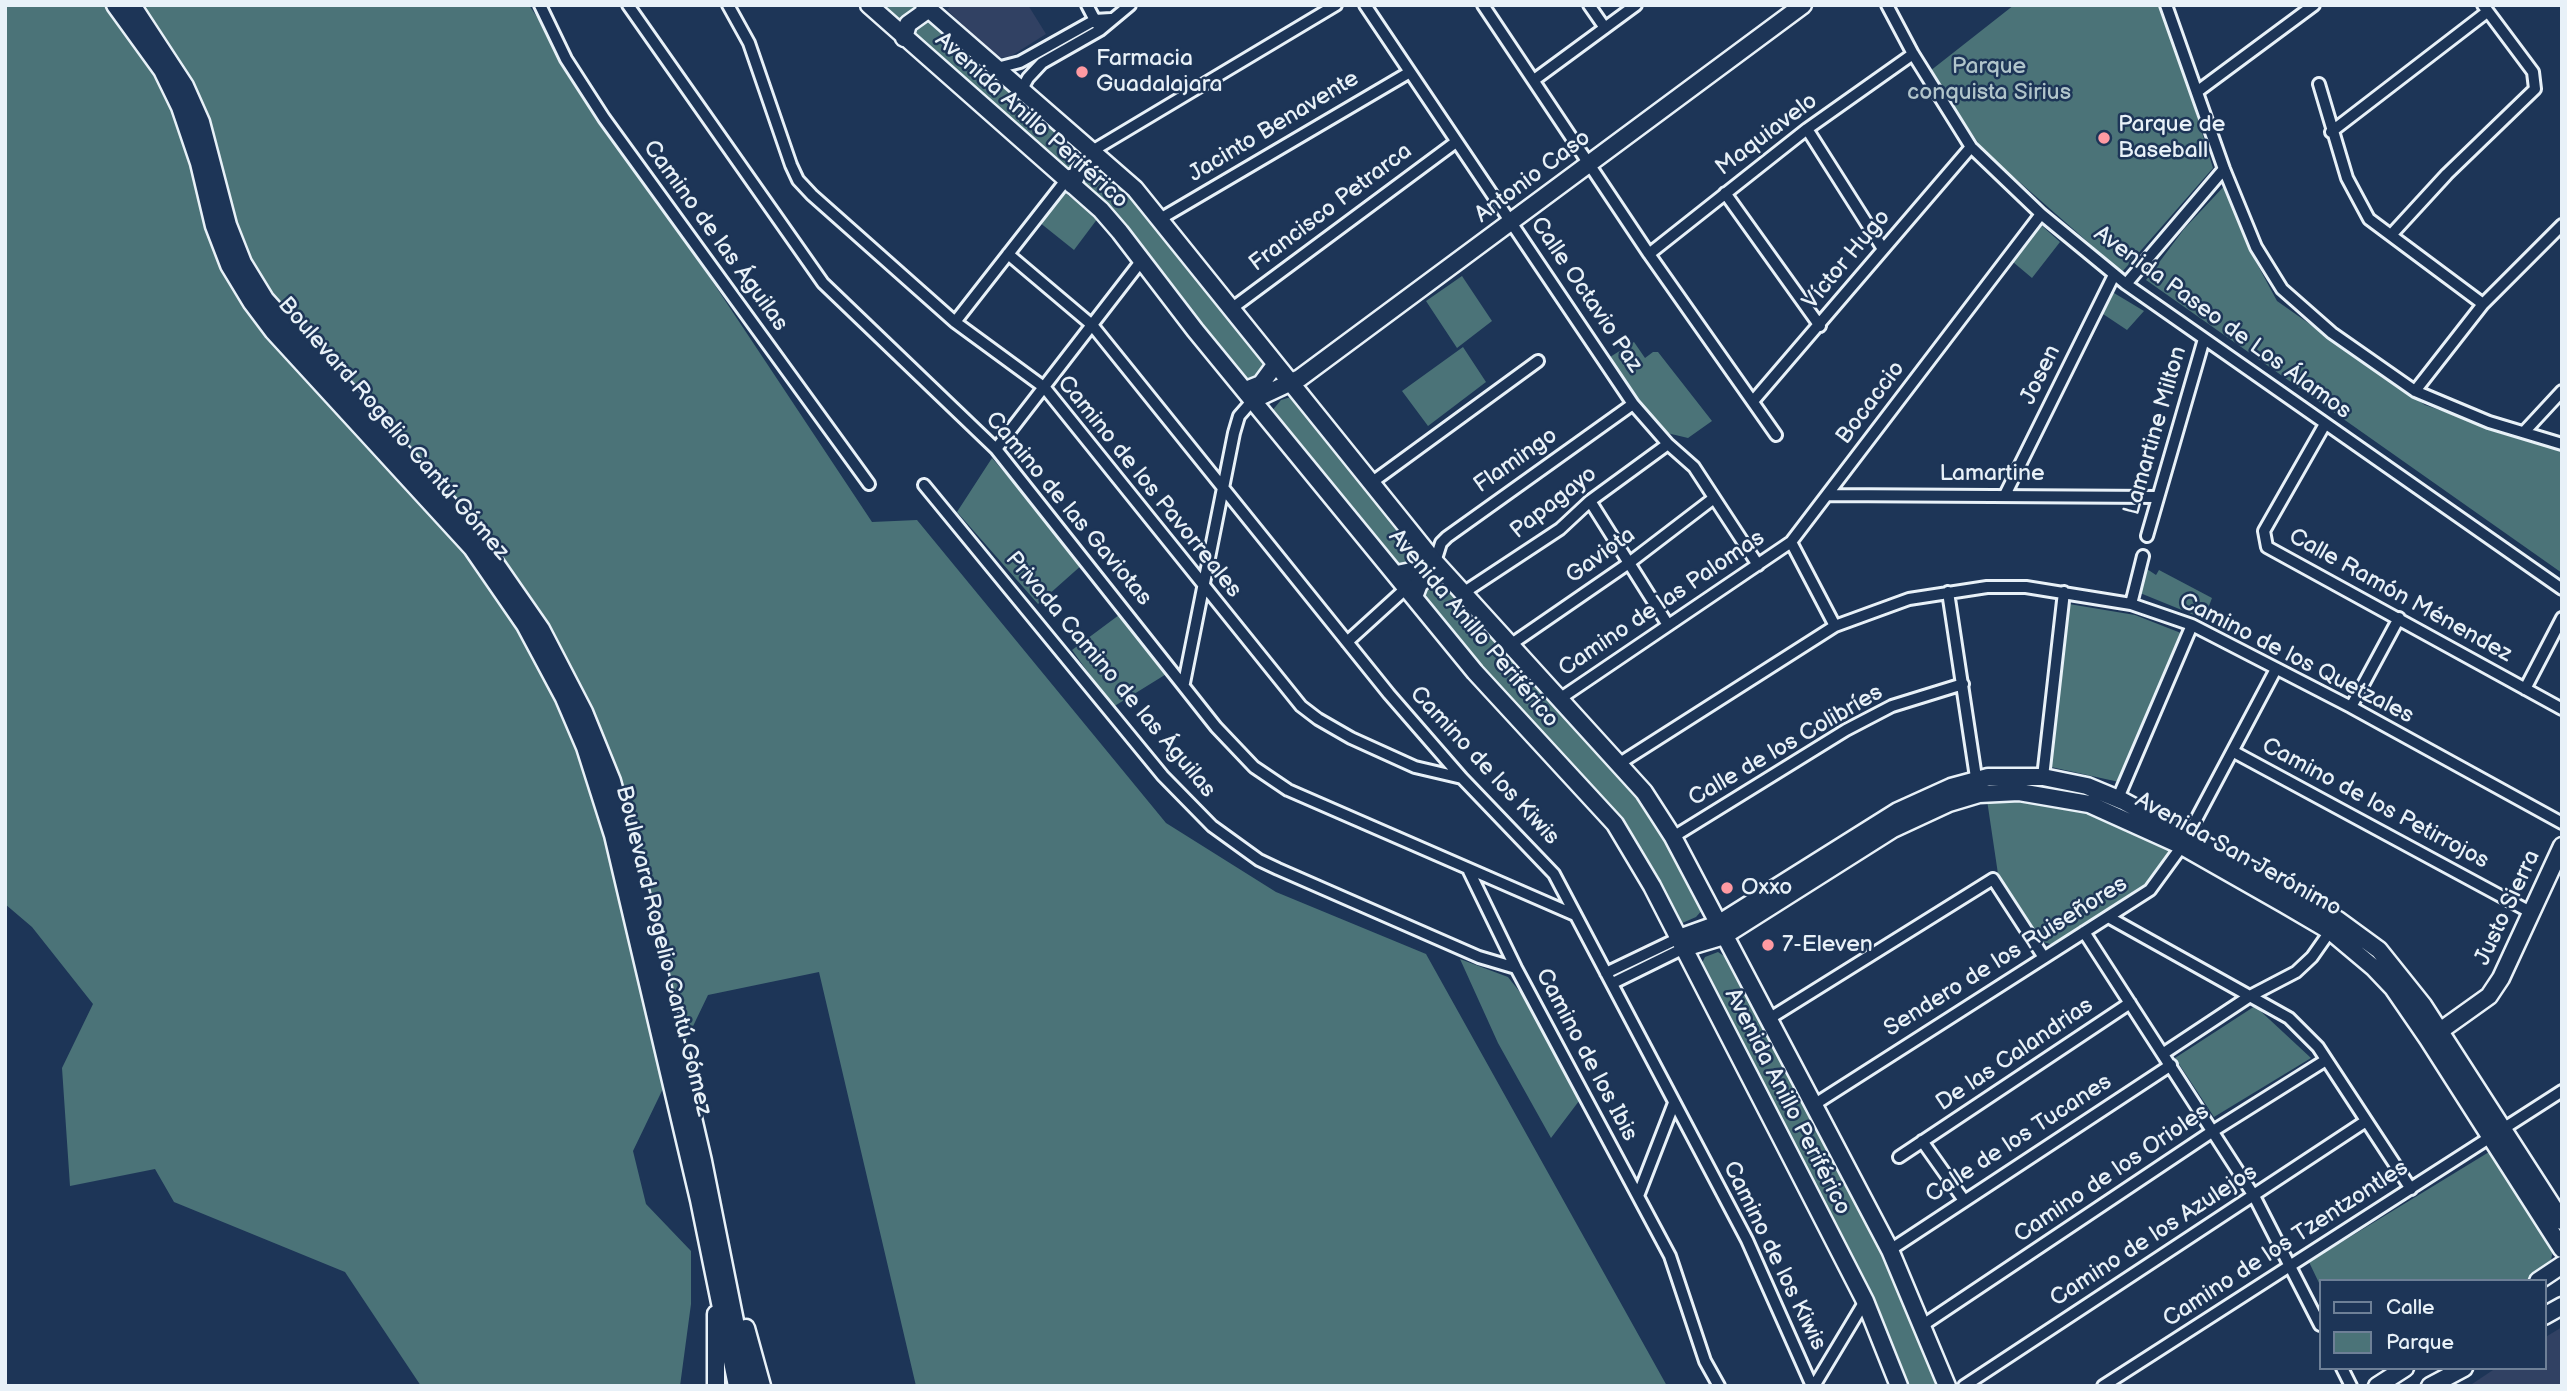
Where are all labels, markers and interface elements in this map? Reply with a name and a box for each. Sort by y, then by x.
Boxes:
street label: Avenida Anillo Periférico [929,27,1133,215]
place label: Farmacia Guadalajara [1096,45,1223,99]
park label: Parque conquista Sirius [1907,53,2071,107]
marker: Farmacia Guadalajara [1074,64,1090,80]
street label: Jacinto Benavente [1184,65,1364,189]
street label: Maquiavelo [1711,88,1823,182]
place label: Parque de Baseball [2118,111,2225,165]
street label: Antonio Caso [1470,124,1596,230]
marker: Parque de Baseball [2096,130,2112,146]
street label: Camino de las Águilas [636,135,794,337]
street label: Francisco Petrarca [1244,138,1418,278]
street label: Víctor Hugo [1797,204,1897,316]
street label: Calle Octavio Paz [1524,212,1648,378]
street label: Avenida Paseo de Los Álamos [2088,220,2356,426]
street label: Boulevard Rogelio Cantú Gómez [271,292,515,566]
street label: Josen [2015,341,2067,409]
street label: Lamartine Milton [2119,343,2193,519]
street label: Bocaccio [1831,356,1911,450]
street label: Camino de los Pavorreales [1051,370,1247,604]
street label: Camino de las Gaviotas [979,406,1157,612]
street label: Flamingo [1469,422,1563,500]
street label: Lamartine [1939,460,2045,488]
street label: Papagayo [1505,461,1603,545]
street label: Gaviota [1561,522,1641,590]
street label: Calle Ramón Ménendez [2284,523,2516,669]
street label: Avenida Anillo Periférico [1382,524,1564,734]
street label: Camino de las Palomas [1554,525,1770,683]
street label: Privada Camino de las Águilas [999,546,1221,804]
street label: Camino de los Quetzales [2174,588,2418,730]
street label: Calle de los Colibríes [1684,679,1888,813]
street label: Camino de los Kiwis [1403,681,1565,851]
street label: Camino de los Petirrojos [2257,732,2493,876]
street label: Boulevard Rogelio Cantú Gómez [609,783,717,1119]
street label: Avenida San Jerónimo [2130,787,2346,923]
street label: Justo Sierra [2469,846,2547,970]
street label: Sendero de los Ruiseñores [1879,871,2133,1043]
place label: Oxxo [1741,874,1792,902]
marker: Oxxo [1719,880,1735,896]
place label: 7-Eleven [1782,931,1873,959]
marker: 7-Eleven [1760,937,1776,953]
street label: Camino de los Ibis [1529,964,1643,1146]
street label: Avenida Anillo Periférico [1718,984,1856,1220]
street label: De las Calandrias [1931,992,2099,1118]
street label: Calle de los Tucanes [1921,1069,2117,1209]
street label: Camino de los Orioles [2009,1099,2215,1249]
street label: Camino de los Tzentzontles [2158,1154,2414,1334]
street label: Camino de los Kiwis [1716,1157,1832,1355]
street label: Camino de los Azulejos [2045,1159,2263,1313]
legend [2318,1279,2546,1370]
text: Calle [2386,1295,2435,1320]
text: Parque [2386,1330,2454,1355]

